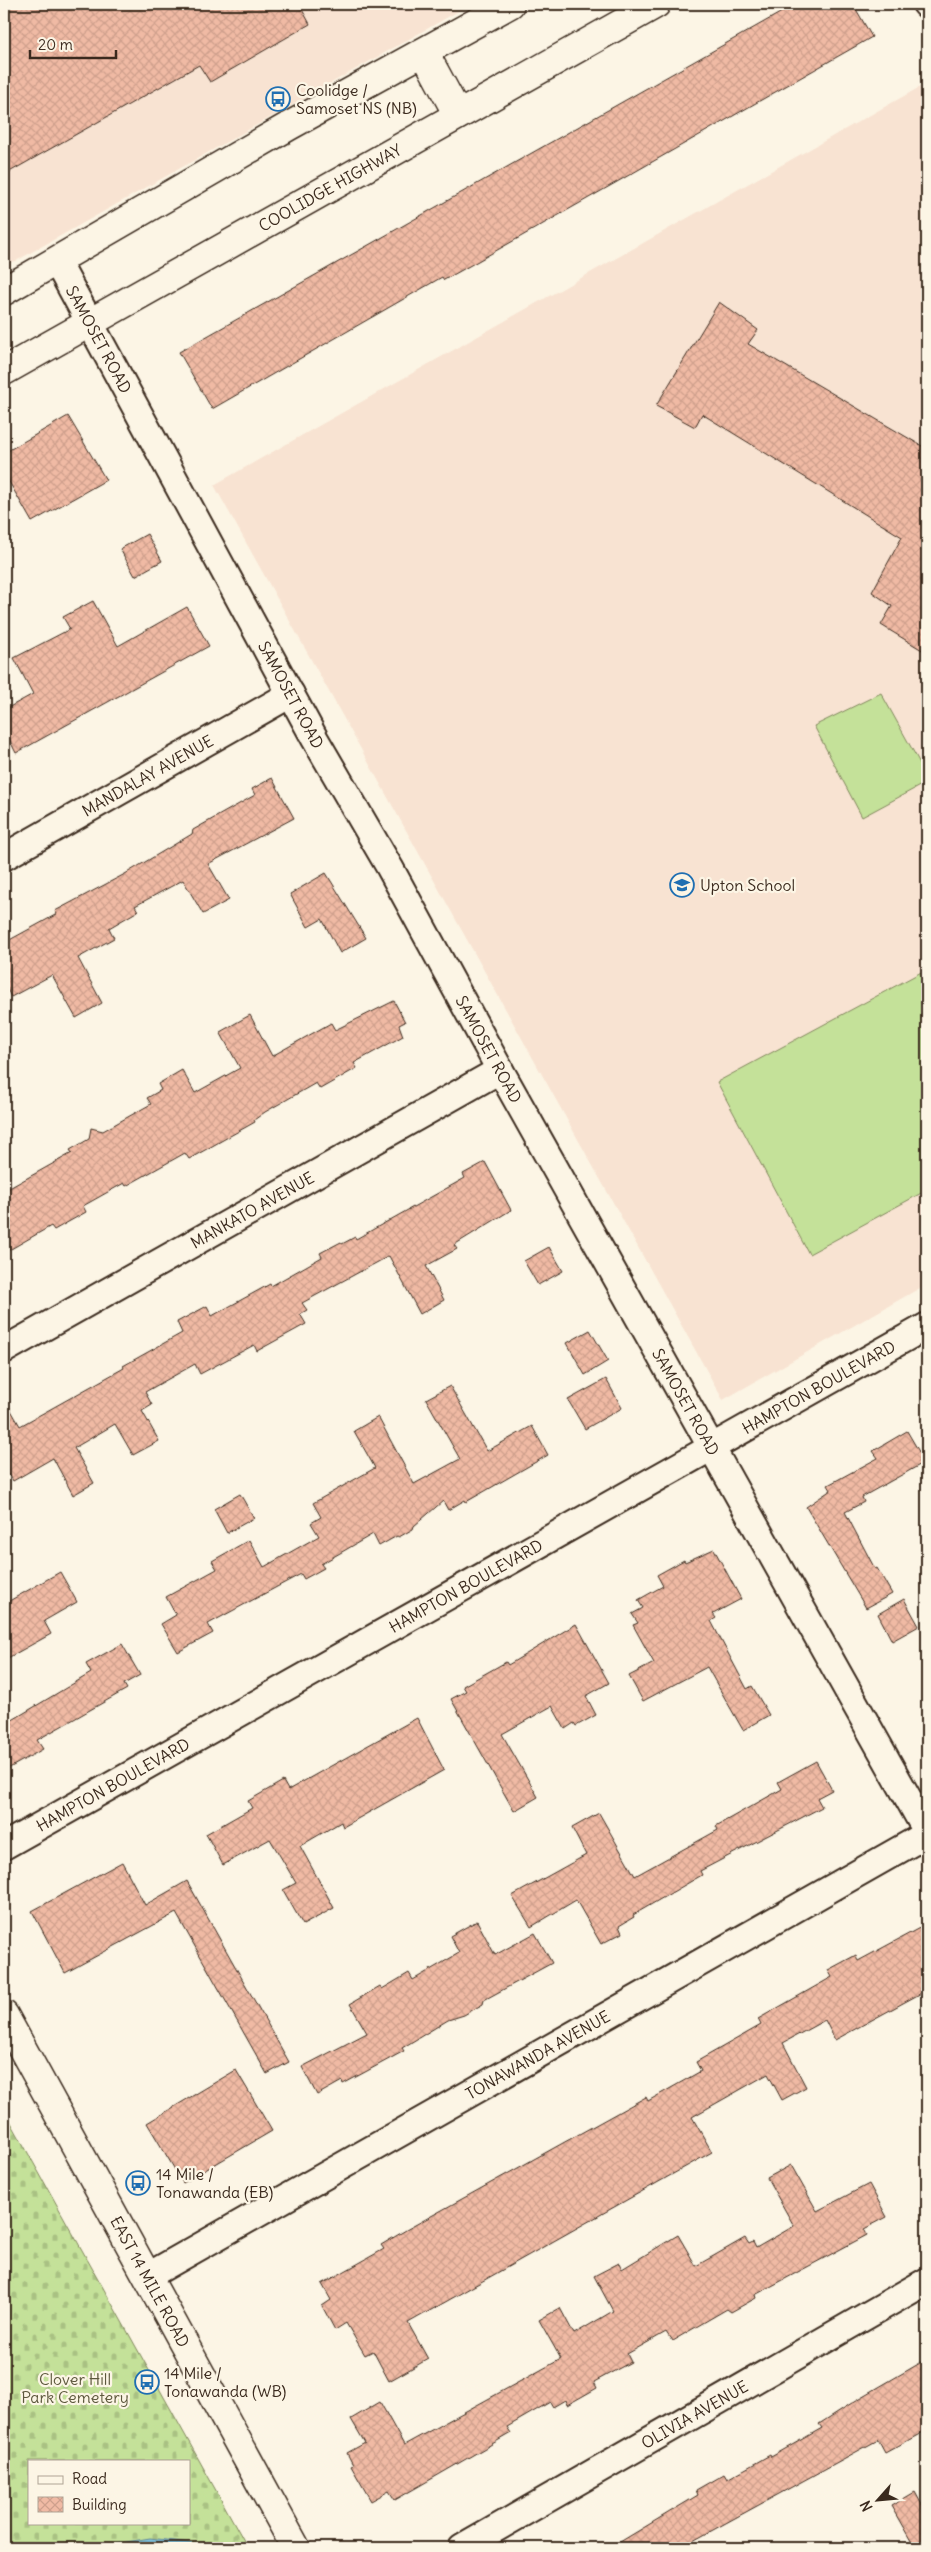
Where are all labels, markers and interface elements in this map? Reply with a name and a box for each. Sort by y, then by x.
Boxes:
scale bar [30,28,116,60]
text: 20 m [38,35,73,54]
place label: Coolidge / Samoset NS (NB) [296,80,417,118]
bus stop icon: Coolidge / Samoset NS (NB) [265,86,291,112]
street label: COOLIDGE HIGHWAY [255,139,405,236]
street label: SAMOSET ROAD [62,282,136,397]
street label: SAMOSET ROAD [254,638,328,752]
street label: MANDALAY AVENUE [78,730,217,821]
school or university icon: Upton School [669,872,695,898]
place label: Upton School [700,875,795,895]
street label: SAMOSET ROAD [451,992,526,1106]
street label: MANKATO AVENUE [187,1167,317,1253]
street label: HAMPTON BOULEVARD [738,1336,899,1438]
street label: SAMOSET ROAD [648,1345,724,1459]
street label: HAMPTON BOULEVARD [386,1535,546,1637]
street label: HAMPTON BOULEVARD [33,1733,193,1836]
street label: TONAWANDA AVENUE [462,2006,613,2104]
place label: 14 Mile / Tonawanda (EB) [156,2164,273,2202]
bus stop icon: 14 Mile / Tonawanda (EB) [125,2170,151,2196]
street label: EAST 14 MILE ROAD [106,2213,194,2351]
place label: 14 Mile / Tonawanda (WB) [164,2363,287,2401]
park label: Clover Hill Park Cemetery [21,2369,129,2407]
bus stop icon: 14 Mile / Tonawanda (WB) [134,2369,160,2395]
street label: OLIVIA AVENUE [637,2376,751,2453]
legend [28,2460,190,2524]
text: Road [72,2469,107,2488]
north arrow [854,2474,904,2524]
text: Building [72,2495,127,2514]
text: N [856,2498,877,2514]

